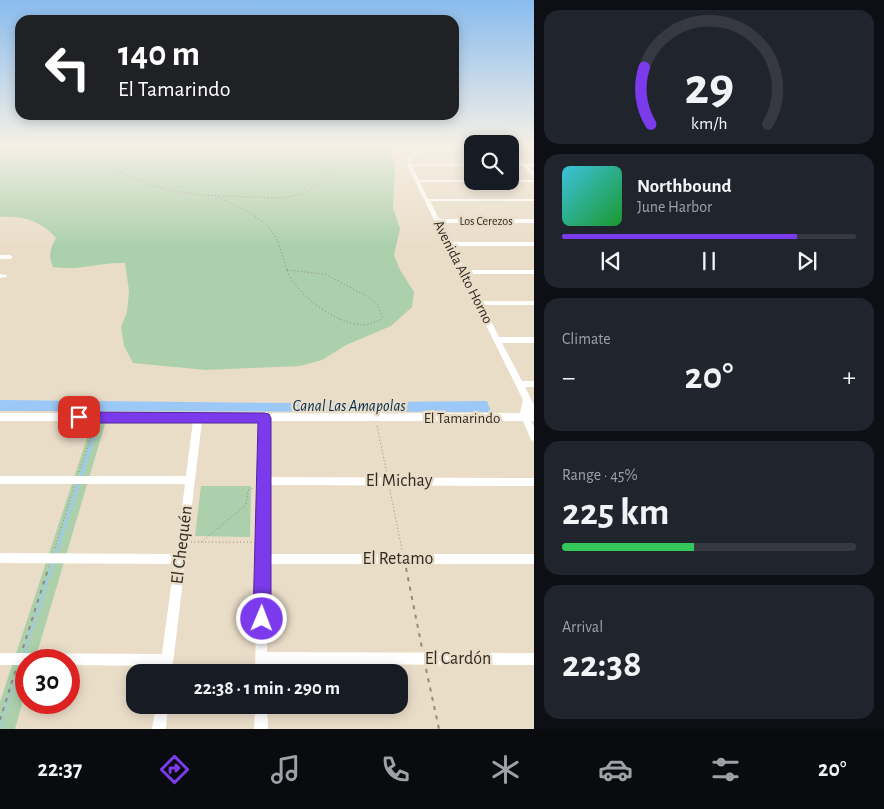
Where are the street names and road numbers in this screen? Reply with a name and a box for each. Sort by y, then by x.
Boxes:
street label: Los Cerezos [459,215,513,227]
street label: Avenida Alto Horno [430,218,496,326]
street label: El Tamarindo [424,411,500,426]
street label: El Michay [366,472,433,490]
street label: El Chequén [168,505,196,585]
street label: El Retamo [363,550,434,568]
street label: El Cardón [425,650,491,668]

